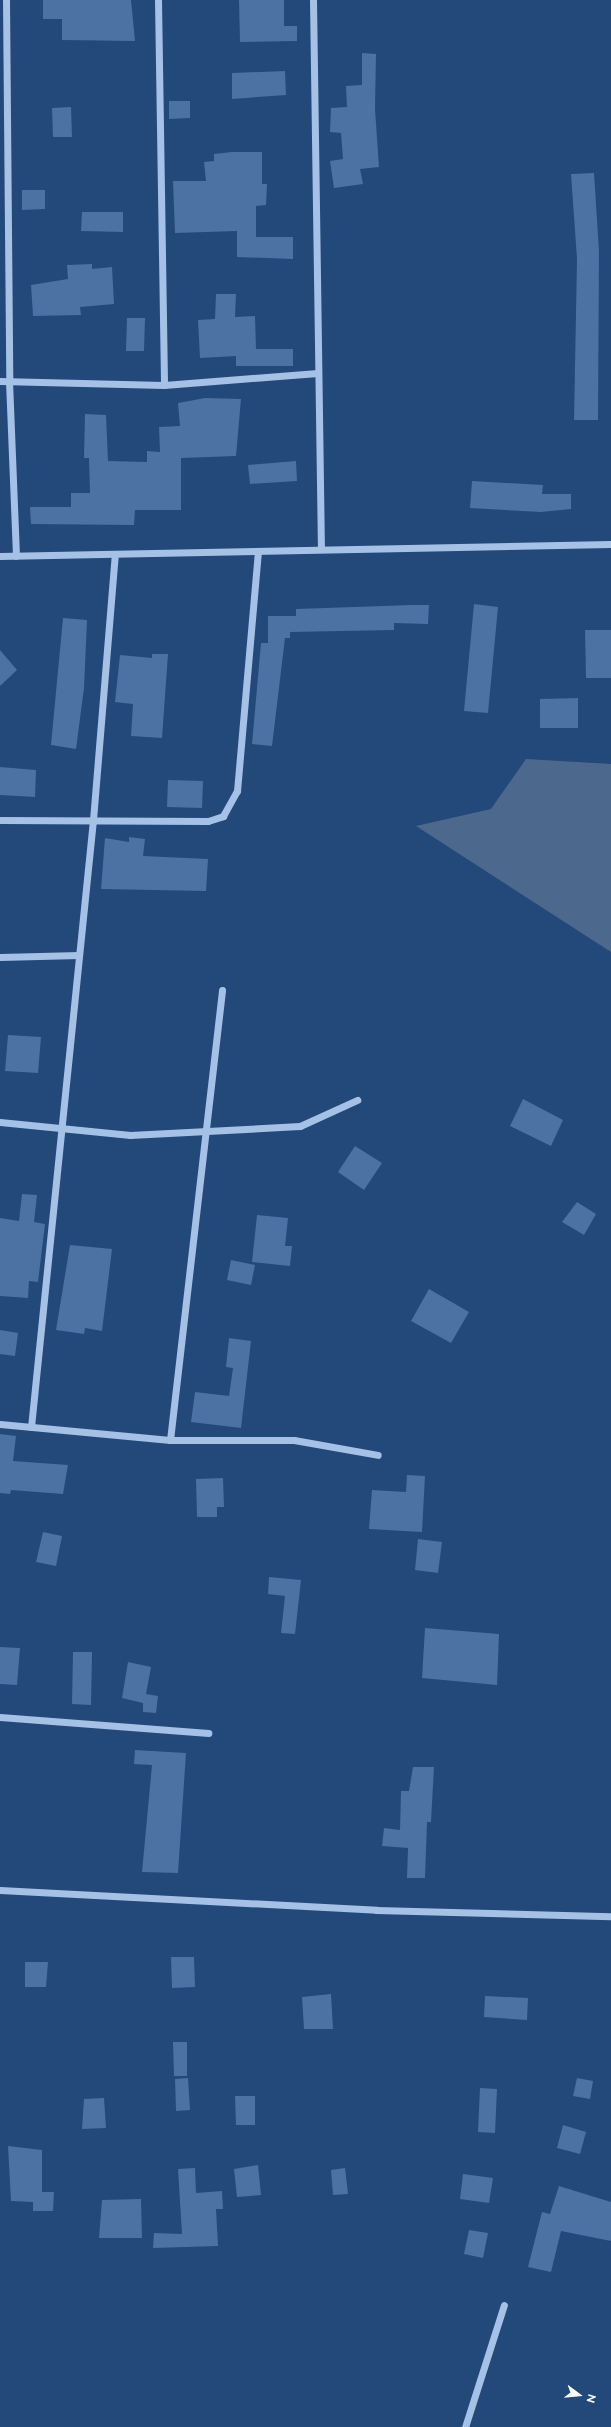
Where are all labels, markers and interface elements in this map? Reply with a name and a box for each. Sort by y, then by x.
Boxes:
north arrow [559,2375,599,2415]
text: N [584,2393,598,2404]

